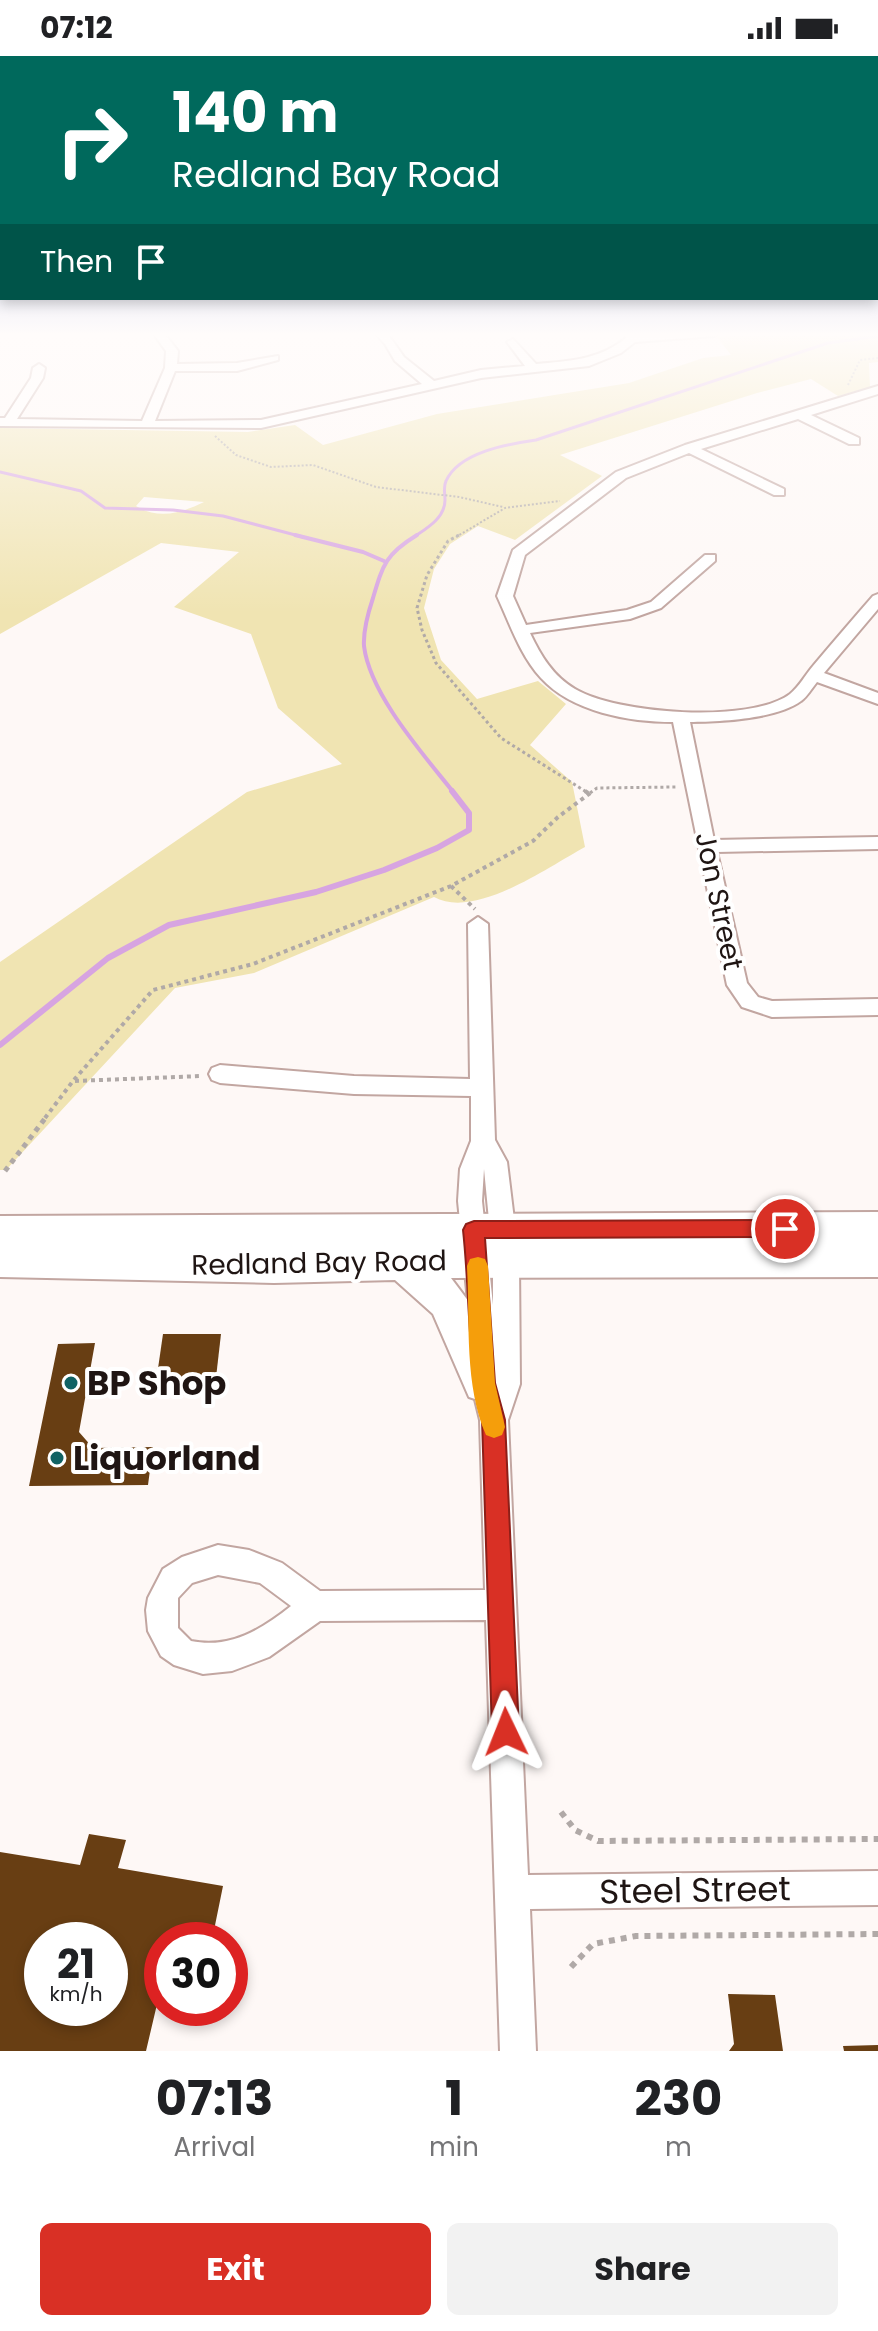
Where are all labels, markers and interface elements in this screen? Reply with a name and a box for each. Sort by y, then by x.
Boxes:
text: 07:12 [40,6,113,49]
text: 140 m [172,73,339,152]
icon: right [40,88,144,192]
text: Redland Bay Road [172,149,501,200]
text: Then [40,240,113,283]
icon: arrive [129,240,173,284]
street label: Jon Street [685,828,753,974]
pin [751,1195,819,1263]
icon: arrive [763,1207,807,1251]
street label: Redland Bay Road [191,1241,447,1285]
place label: BP Shop [87,1359,226,1407]
marker: BP Shop [62,1374,80,1392]
place label: Liquorland [73,1434,261,1482]
marker: Liquorland [48,1449,66,1467]
position arrow [464,1690,548,1774]
street label: Steel Street [599,1864,791,1916]
speed limit sign: 30 [144,1922,248,2026]
text: 21 [57,1936,95,1992]
text: km/h [49,1980,103,2008]
text: 07:13 [156,2065,273,2132]
text: 1 [445,2065,463,2132]
text: 230 [635,2065,722,2132]
text: Arrival [174,2129,255,2165]
text: min [429,2129,479,2165]
text: m [665,2129,692,2165]
button: Exit [40,2223,431,2315]
button: Share [447,2223,838,2315]

